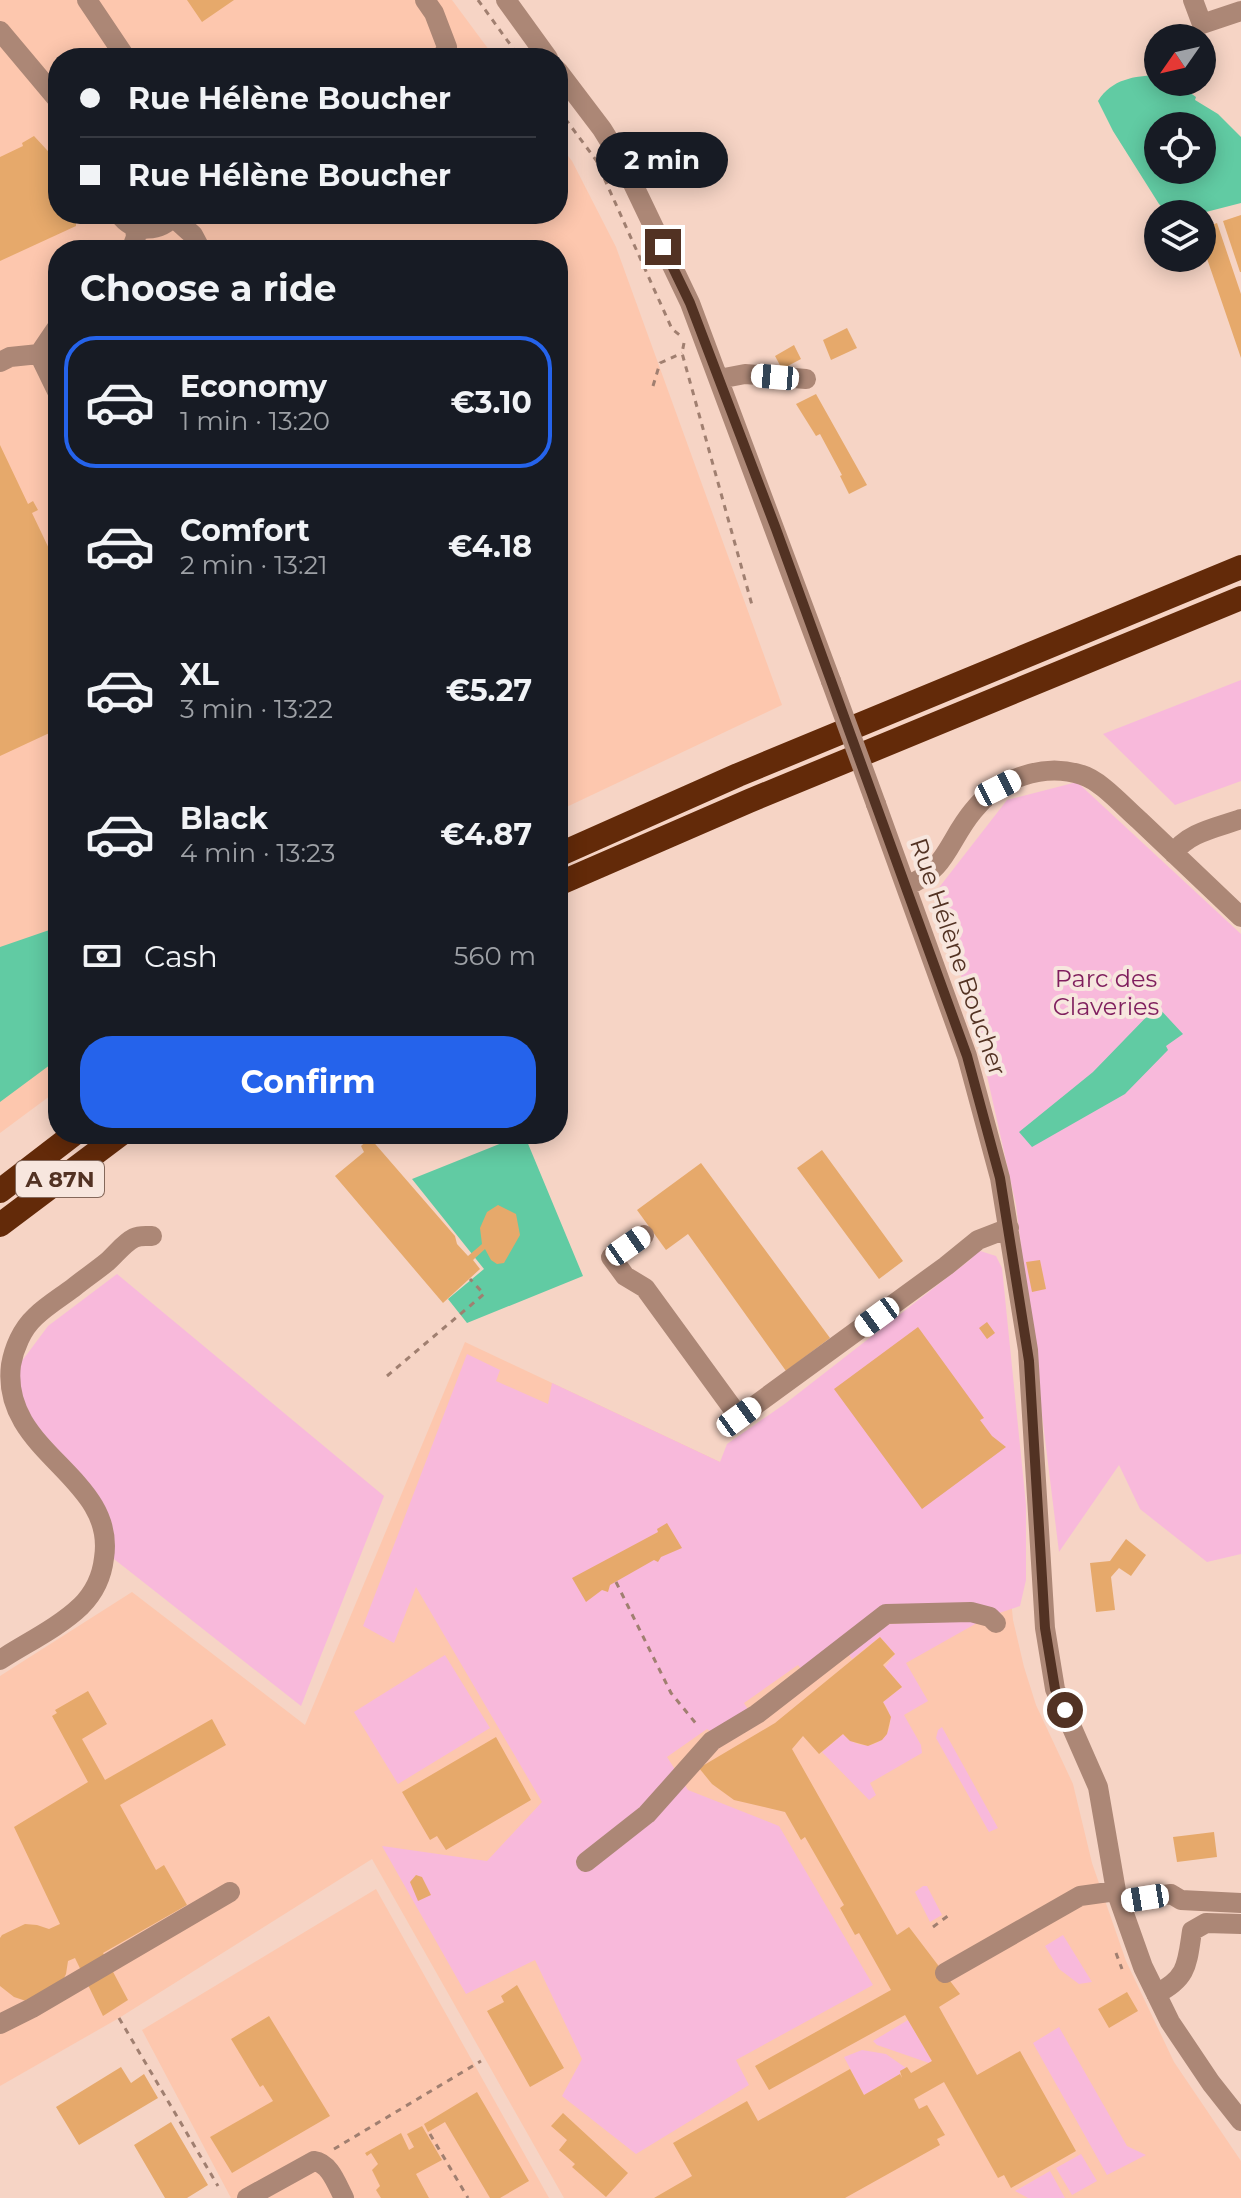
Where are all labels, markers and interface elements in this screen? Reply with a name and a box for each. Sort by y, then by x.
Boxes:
north arrow [1144,24,1216,96]
map controls [1144,24,1216,272]
text: Rue Hélène Boucher [128,80,451,117]
button: locate [1144,112,1216,184]
callout: 2 min [597,131,729,187]
text: 2 min [624,144,700,176]
text: Rue Hélène Boucher [128,157,451,194]
button: layers [1144,200,1216,272]
route end [645,229,681,265]
text: Choose a ride [80,266,337,310]
car [750,363,800,391]
icon: car [84,366,156,438]
text: Economy [180,368,327,405]
text: €3.10 [450,384,532,421]
text: 1 min · 13:20 [180,405,330,437]
icon: car [84,510,156,582]
text: Comfort [180,512,310,549]
text: €4.18 [448,528,532,565]
text: 2 min · 13:21 [180,549,328,581]
icon: car [84,654,156,726]
text: XL [180,656,219,693]
text: €5.27 [446,672,532,709]
text: 3 min · 13:22 [180,693,333,725]
car [971,766,1025,810]
icon: car [84,798,156,870]
text: Black [180,800,268,837]
text: €4.87 [440,816,532,853]
street label: Rue Hélène Boucher [904,834,1013,1079]
text: 4 min · 13:23 [180,837,335,869]
icon: cash [80,934,124,978]
text: Cash [144,938,218,975]
text: 560 m [454,940,536,972]
park label: Parc des Claveries [1053,964,1159,1021]
button: Confirm [80,1036,536,1128]
road number: A 87N [16,1161,104,1197]
car [601,1222,655,1270]
car [851,1293,903,1341]
car [713,1393,765,1441]
route start [1047,1692,1083,1728]
car [1119,1882,1171,1914]

